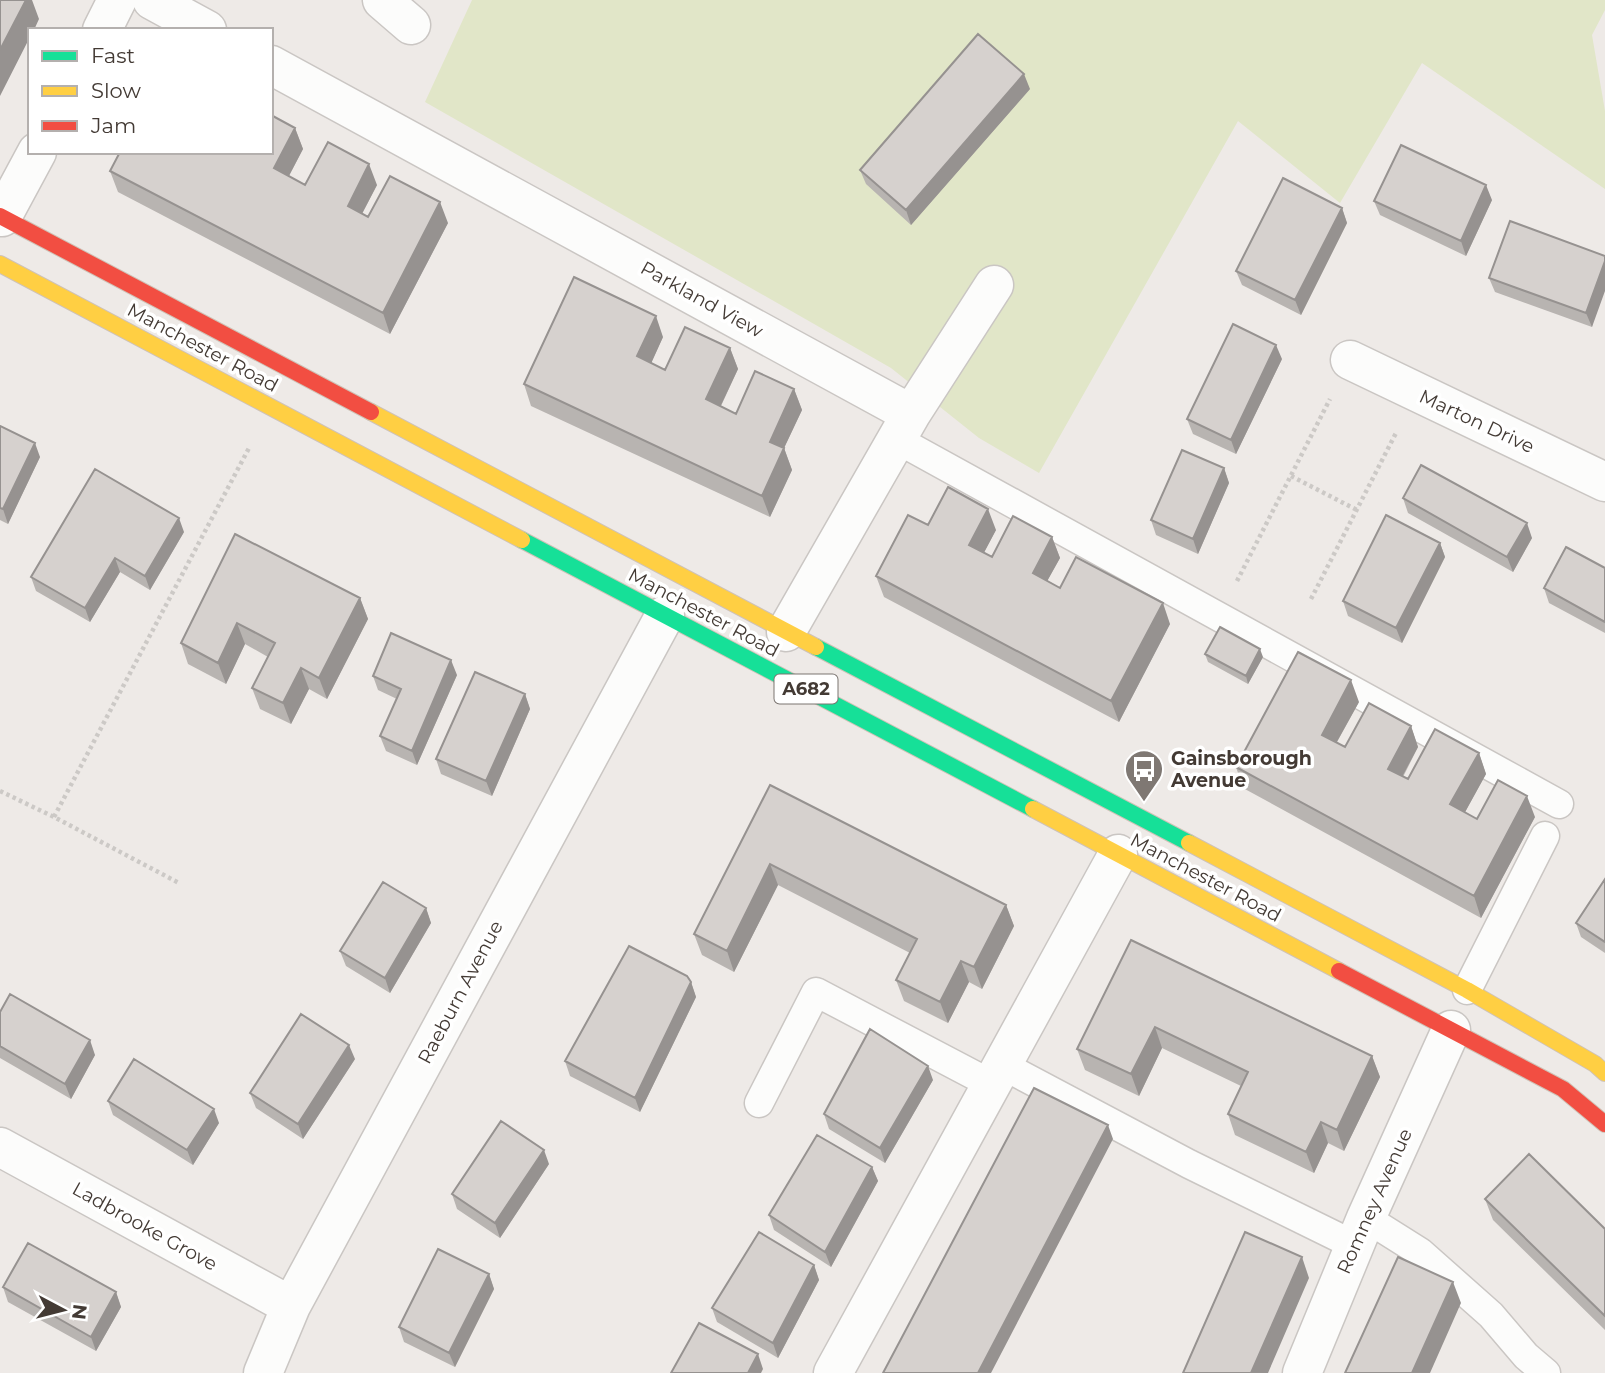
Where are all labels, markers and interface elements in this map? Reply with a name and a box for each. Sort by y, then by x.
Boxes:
legend [28,28,273,154]
text: Fast [91,43,135,68]
text: Slow [91,78,141,103]
text: Jam [90,113,136,138]
street label: Parkland View [637,256,767,343]
street label: Manchester Road [123,298,282,397]
street label: Marton Drive [1416,385,1538,458]
street label: Manchester Road [624,563,783,662]
road number: A682 [774,674,838,704]
place label: Gainsborough Avenue [1170,747,1312,792]
bus stop icon: Gainsborough Avenue [1123,748,1165,803]
street label: Manchester Road [1126,828,1285,927]
street label: Raeburn Avenue [413,917,508,1068]
street label: Romney Avenue [1332,1125,1417,1278]
street label: Ladbrooke Grove [68,1177,221,1276]
north arrow [28,1275,98,1345]
text: N [67,1303,92,1321]

